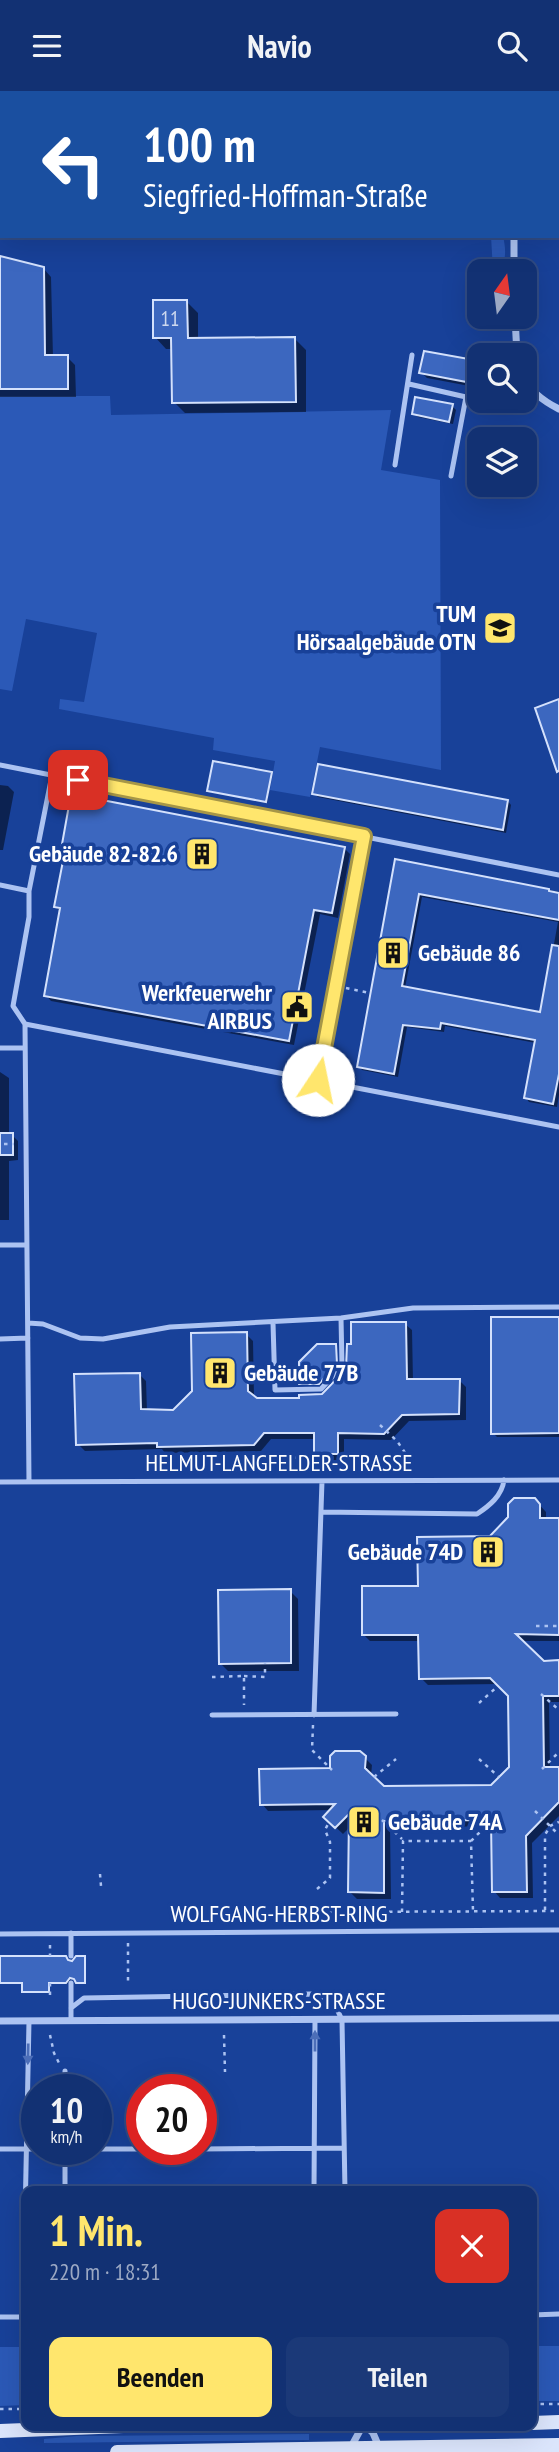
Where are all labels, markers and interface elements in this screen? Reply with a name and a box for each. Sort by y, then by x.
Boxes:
text: Navio [247,25,312,67]
icon: menu [28,27,66,65]
icon: search [493,27,531,65]
text: 100 m [143,112,256,176]
icon: left [28,119,119,210]
text: Siegfried-Hoffman-Straße [143,174,428,216]
north arrow [467,259,537,329]
map controls [467,259,537,497]
house number: 11 [161,305,179,332]
button: search [467,343,537,413]
button: layers [467,427,537,497]
place label: TUM Hörsaalgebäude OTN [297,598,476,657]
school or university icon: TUM Hörsaalgebäude OTN [481,609,519,647]
pin [48,750,108,810]
icon: arrive [59,761,97,799]
building icon: Gebäude 82-82.6 [183,835,221,873]
place label: Gebäude 82-82.6 [29,838,178,869]
building icon: Gebäude 86 [374,934,412,972]
place label: Gebäude 86 [418,937,520,968]
place label: Werkfeuerwehr AIRBUS [141,977,273,1036]
public building icon: Werkfeuerwehr AIRBUS [278,988,316,1026]
position arrow [281,1043,355,1117]
building icon: Gebäude 77B [201,1354,239,1392]
place label: Gebäude 77B [244,1357,358,1388]
street label: HELMUT-LANGFELDER-STRASSE [145,1447,413,1478]
building icon: Gebäude 74D [469,1533,507,1571]
place label: Gebäude 74D [348,1536,463,1567]
building icon: Gebäude 74A [345,1803,383,1841]
place label: Gebäude 74A [388,1806,503,1837]
street label: WOLFGANG-HERBST-RING [171,1898,387,1929]
street label: HUGO-JUNKERS-STRASSE [172,1985,386,2016]
one-way arrow [309,2029,321,2051]
one-way arrow [22,2043,34,2065]
speed limit sign: 20 [126,2074,217,2165]
text: 10 [50,2087,83,2133]
text: km/h [51,2125,82,2148]
text: 1 Min. [49,2203,143,2258]
button: close [435,2209,509,2283]
text: 220 m · 18:31 [49,2257,161,2286]
button: Beenden [49,2337,272,2417]
button: Teilen [286,2337,509,2417]

